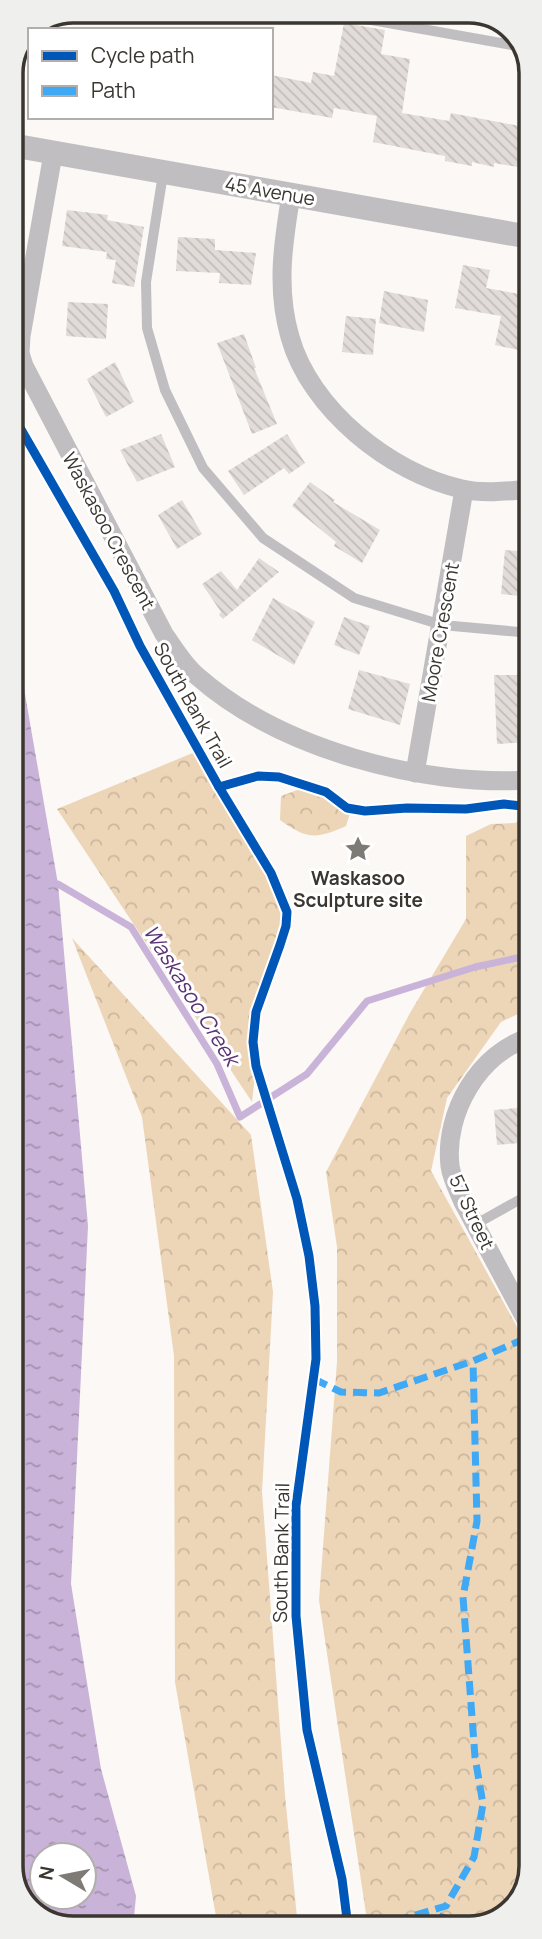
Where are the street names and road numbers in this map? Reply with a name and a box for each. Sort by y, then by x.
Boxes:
street label: 45 Avenue [223,170,317,212]
street label: Waskasoo Crescent [56,448,162,614]
street label: Moore Crescent [415,560,465,704]
street label: South Bank Trail [148,638,238,772]
street label: 57 Street [443,1170,501,1254]
street label: South Bank Trail [267,1483,295,1623]

